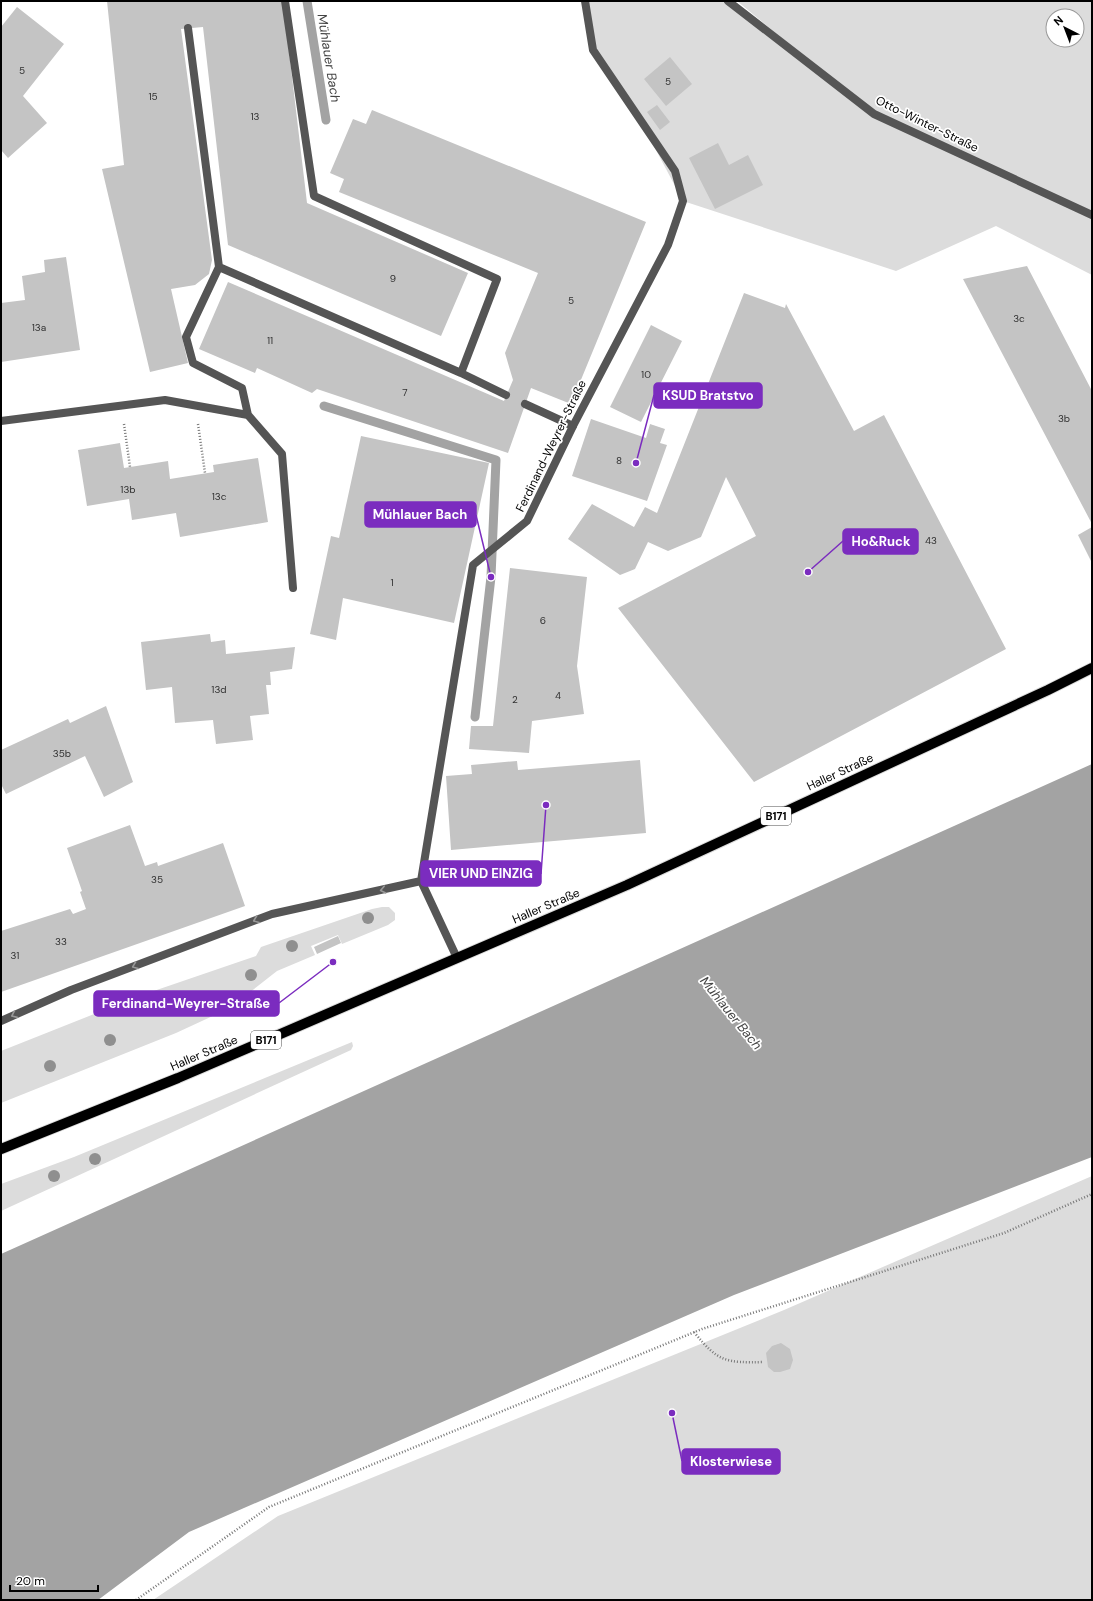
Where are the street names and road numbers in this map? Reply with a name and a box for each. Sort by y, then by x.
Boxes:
street label: Otto-Winter-Straße [873,92,981,156]
street label: Ferdinand-Weyrer-Straße [512,377,590,515]
street label: Haller Straße [804,750,876,794]
road number: B171 [761,807,791,825]
street label: Haller Straße [510,885,582,927]
road number: B171 [251,1031,281,1049]
street label: Haller Straße [168,1032,240,1074]

